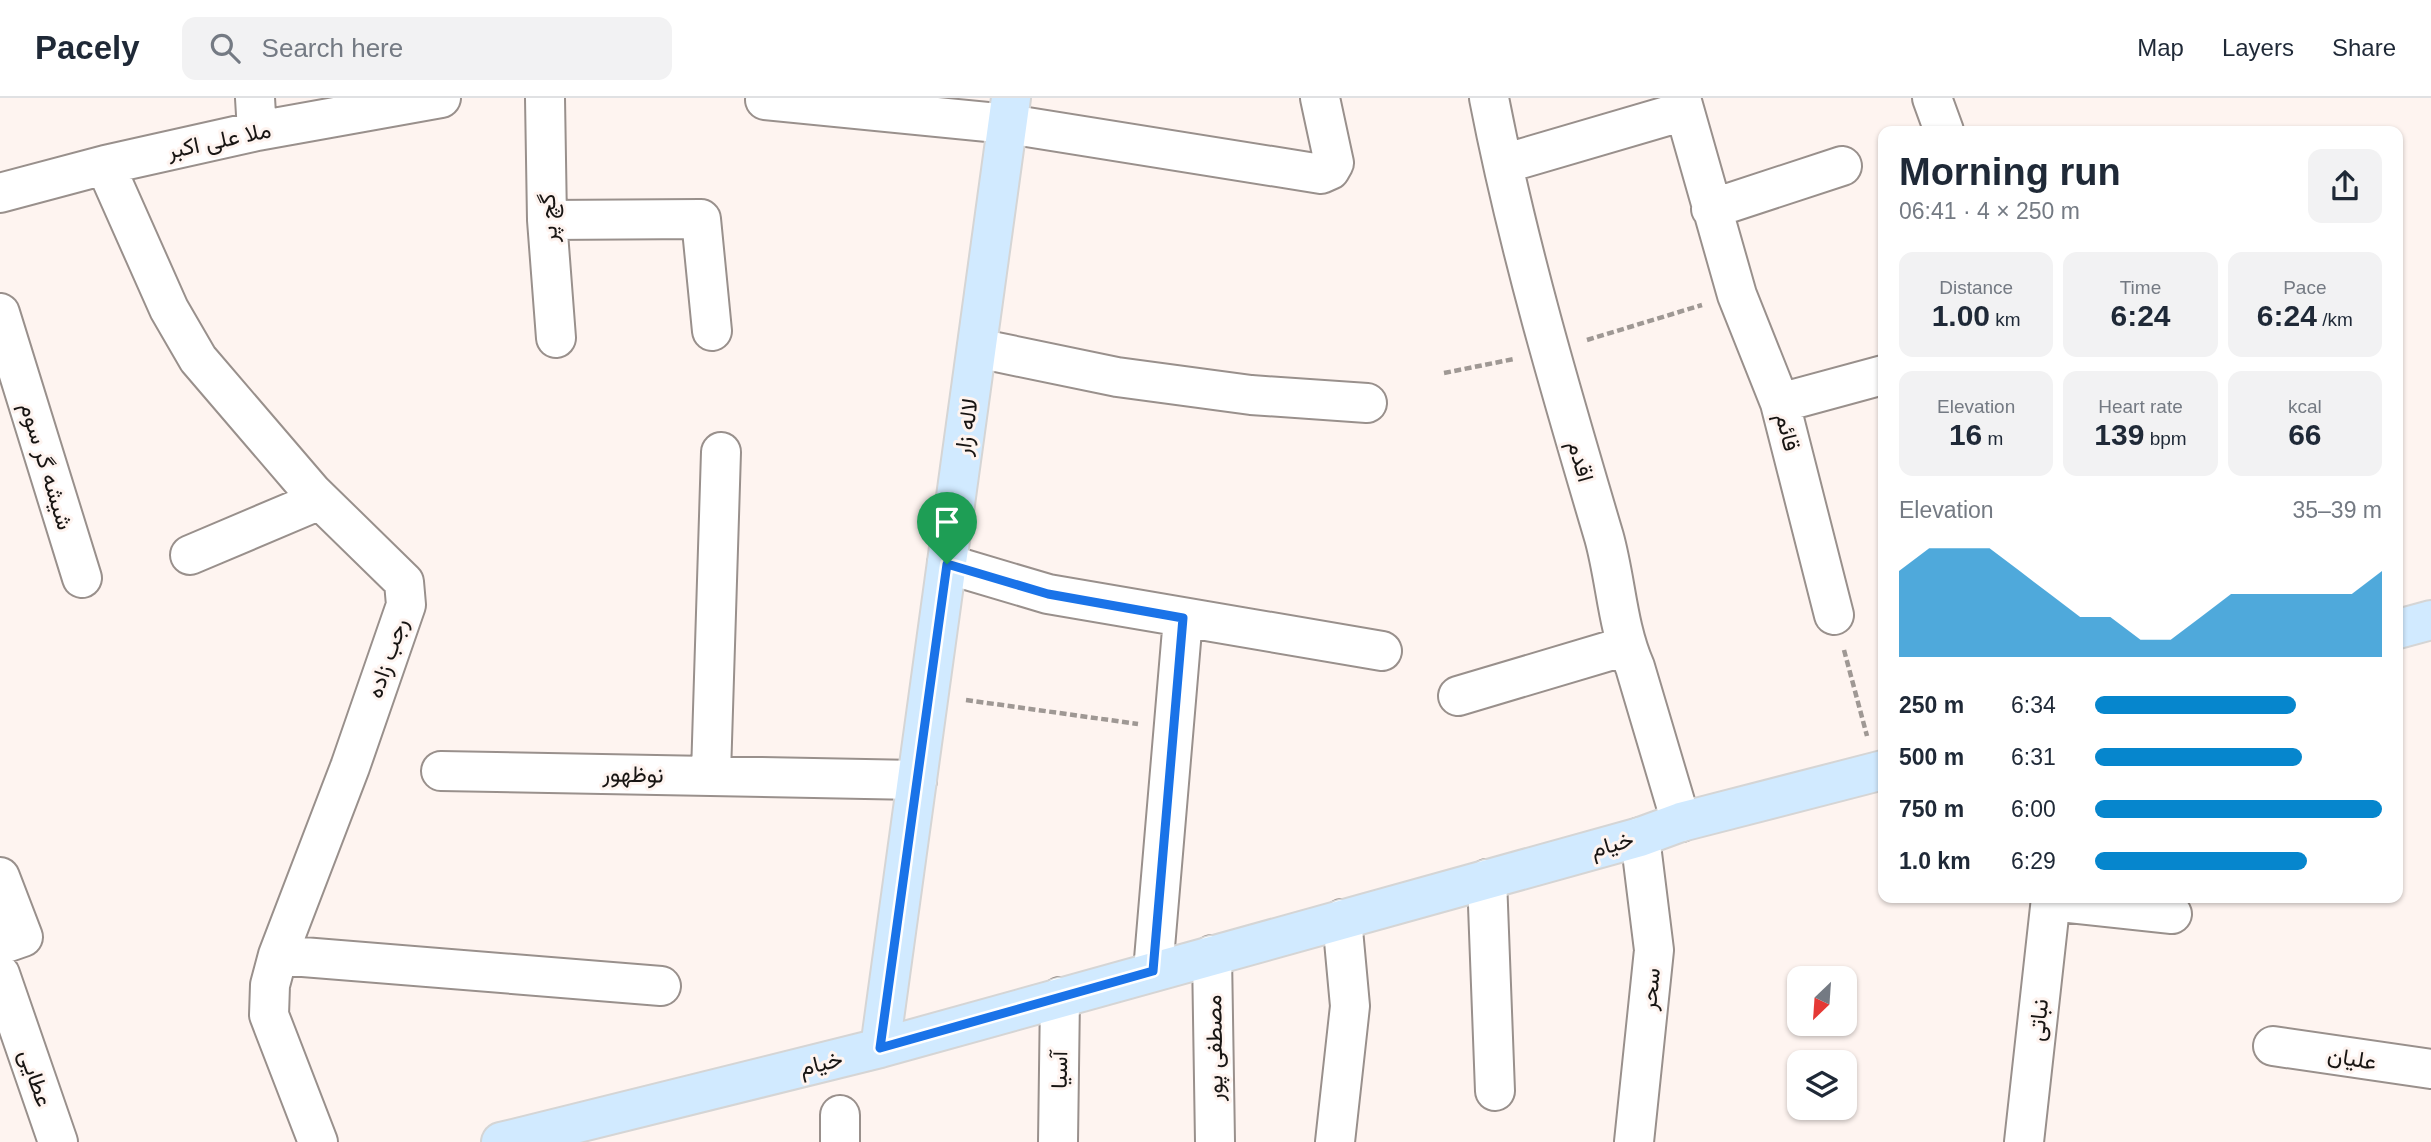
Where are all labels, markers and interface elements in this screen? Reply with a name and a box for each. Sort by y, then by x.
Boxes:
search box [182,17,672,80]
text: Pacely [35,29,140,66]
icon: search [206,29,244,67]
text: Search here [262,33,403,63]
text: Map [2137,34,2184,61]
text: Layers [2222,34,2294,61]
text: Share [2332,34,2396,61]
street label: ملا علی اکبر [164,116,274,166]
button: share [2308,149,2382,223]
text: Morning run [1899,151,2121,193]
street label: گچ پر [534,193,565,244]
text: 06:41 · 4 × 250 m [1899,198,2080,224]
text: Distance [1939,277,2013,298]
text: Time [2120,277,2161,298]
text: Pace [2283,277,2326,298]
text: 1.00 [1932,299,1990,332]
text: 6:24 [2110,299,2171,332]
text: 6:24 [2257,299,2317,332]
text: km [1990,309,2021,330]
text: /km [2317,309,2353,330]
text: Elevation [1937,396,2015,417]
text: Heart rate [2098,396,2183,417]
text: kcal [2288,396,2322,417]
street label: لاله زار [949,397,985,459]
street label: شیشه گر سوم [13,399,79,533]
street label: قائم [1769,410,1805,454]
text: 16 [1949,418,1982,451]
text: 139 [2094,418,2144,451]
text: 66 [2288,418,2322,451]
text: m [1982,428,2003,449]
text: bpm [2144,428,2187,449]
street label: اقدم [1561,437,1599,485]
pin [917,492,977,564]
text: Elevation [1899,497,1994,523]
text: 35–39 m [2292,497,2382,523]
icon: arrive [928,503,966,541]
street label: رجب زاده [361,615,415,702]
text: 250 m [1899,692,1964,718]
text: 6:34 [2011,692,2056,718]
text: 500 m [1899,744,1964,770]
text: 6:31 [2011,744,2056,770]
street label: نوظهور [601,760,664,790]
text: 750 m [1899,796,1964,822]
text: 6:00 [2011,796,2056,822]
street label: خیام [1588,826,1637,864]
text: 1.0 km [1899,848,1971,874]
text: 6:29 [2011,848,2056,874]
street label: سحر [1635,966,1667,1013]
north arrow [1787,966,1857,1036]
map controls [1787,966,1857,1120]
street label: مصطفی پور [1200,994,1231,1103]
street label: نباتی [2023,997,2054,1043]
street label: علیان [2326,1041,2378,1075]
street label: خیام [797,1045,846,1083]
street label: عطایی [13,1046,58,1110]
street label: آسیا [1046,1049,1072,1089]
button: layers [1787,1050,1857,1120]

